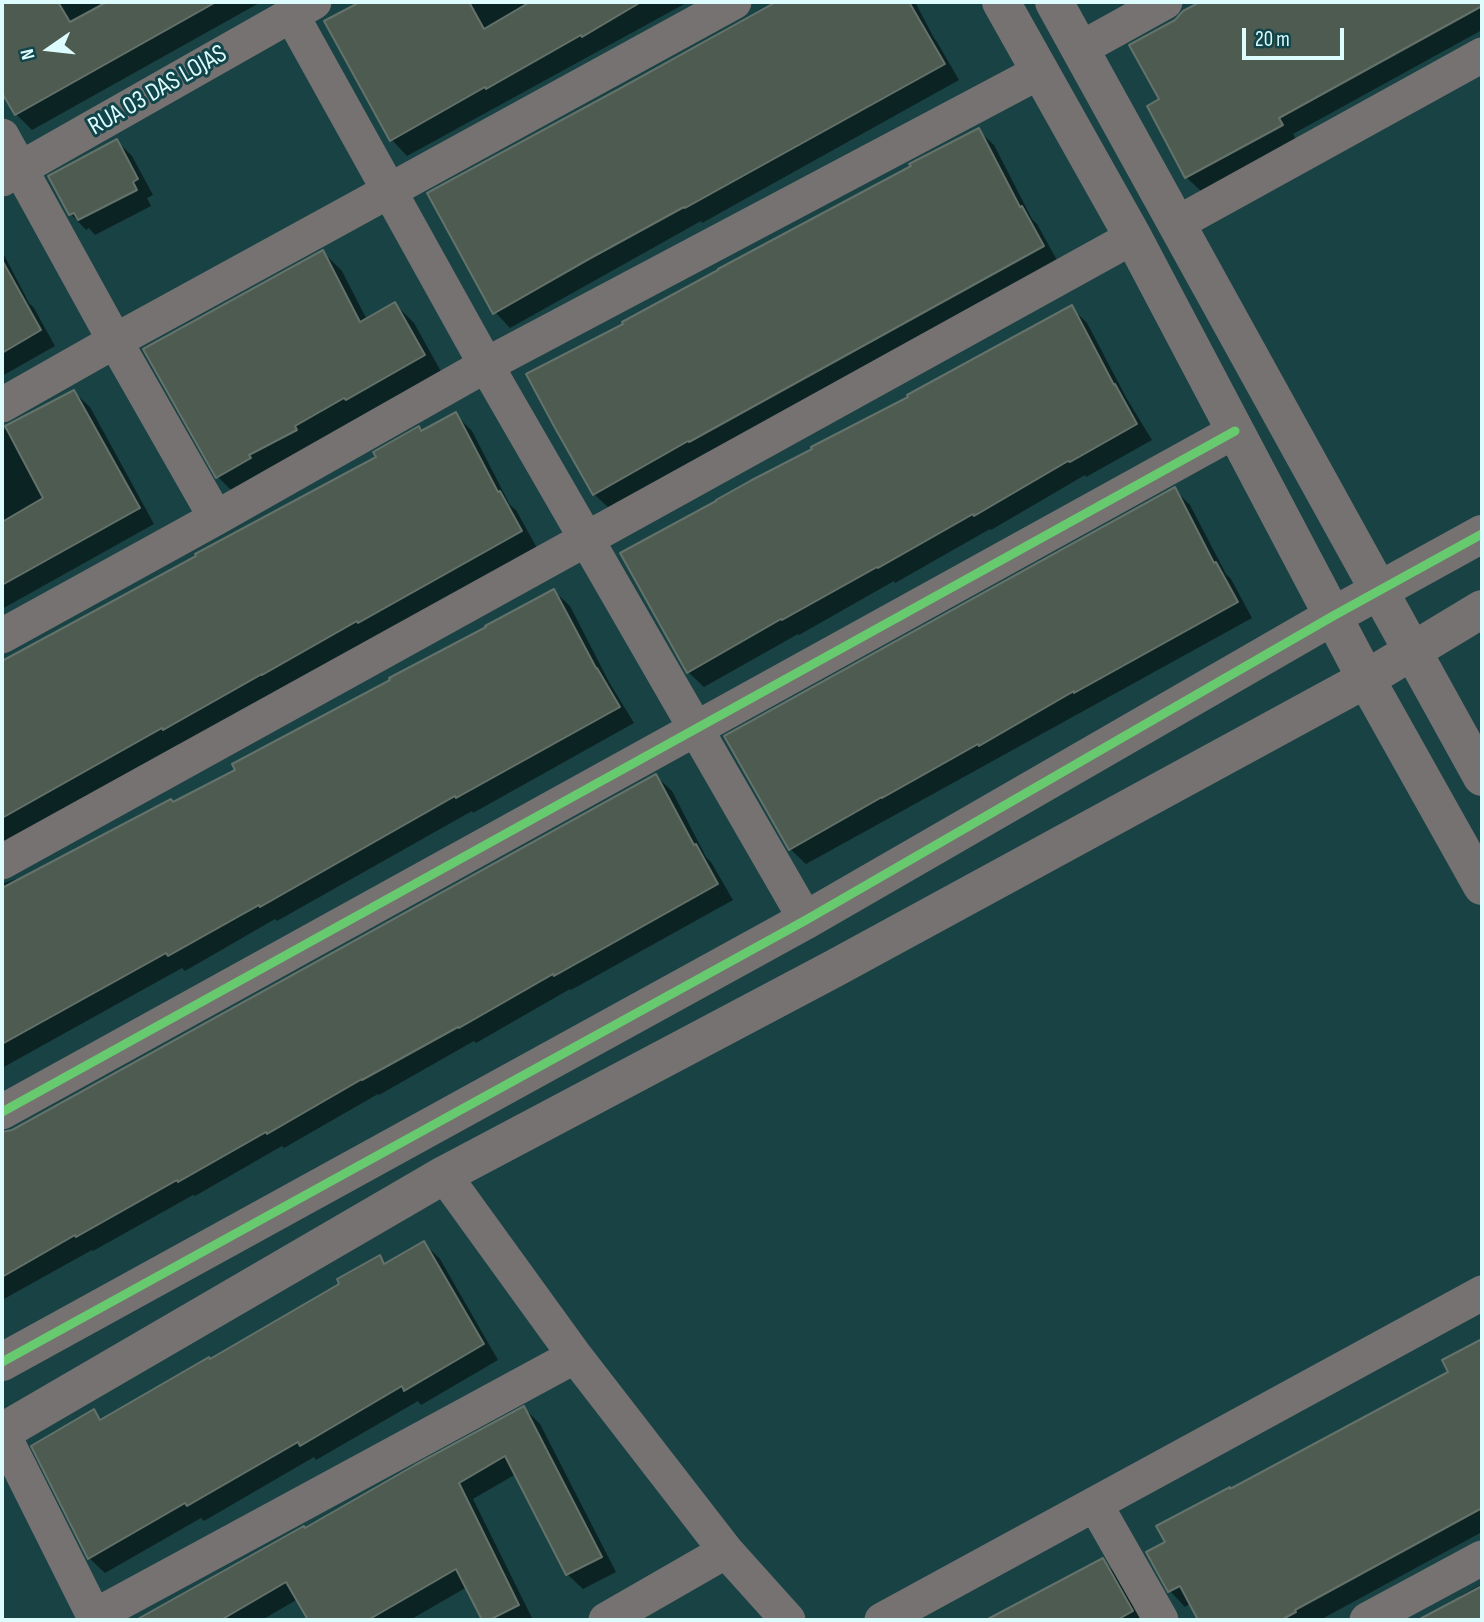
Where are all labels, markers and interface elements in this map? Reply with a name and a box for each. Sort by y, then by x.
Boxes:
north arrow [14,14,84,84]
scale bar [1246,14,1348,58]
text: 20 m [1255,27,1290,52]
street label: RUA 03 DAS LOJAS [83,39,233,143]
text: N [16,46,41,62]

